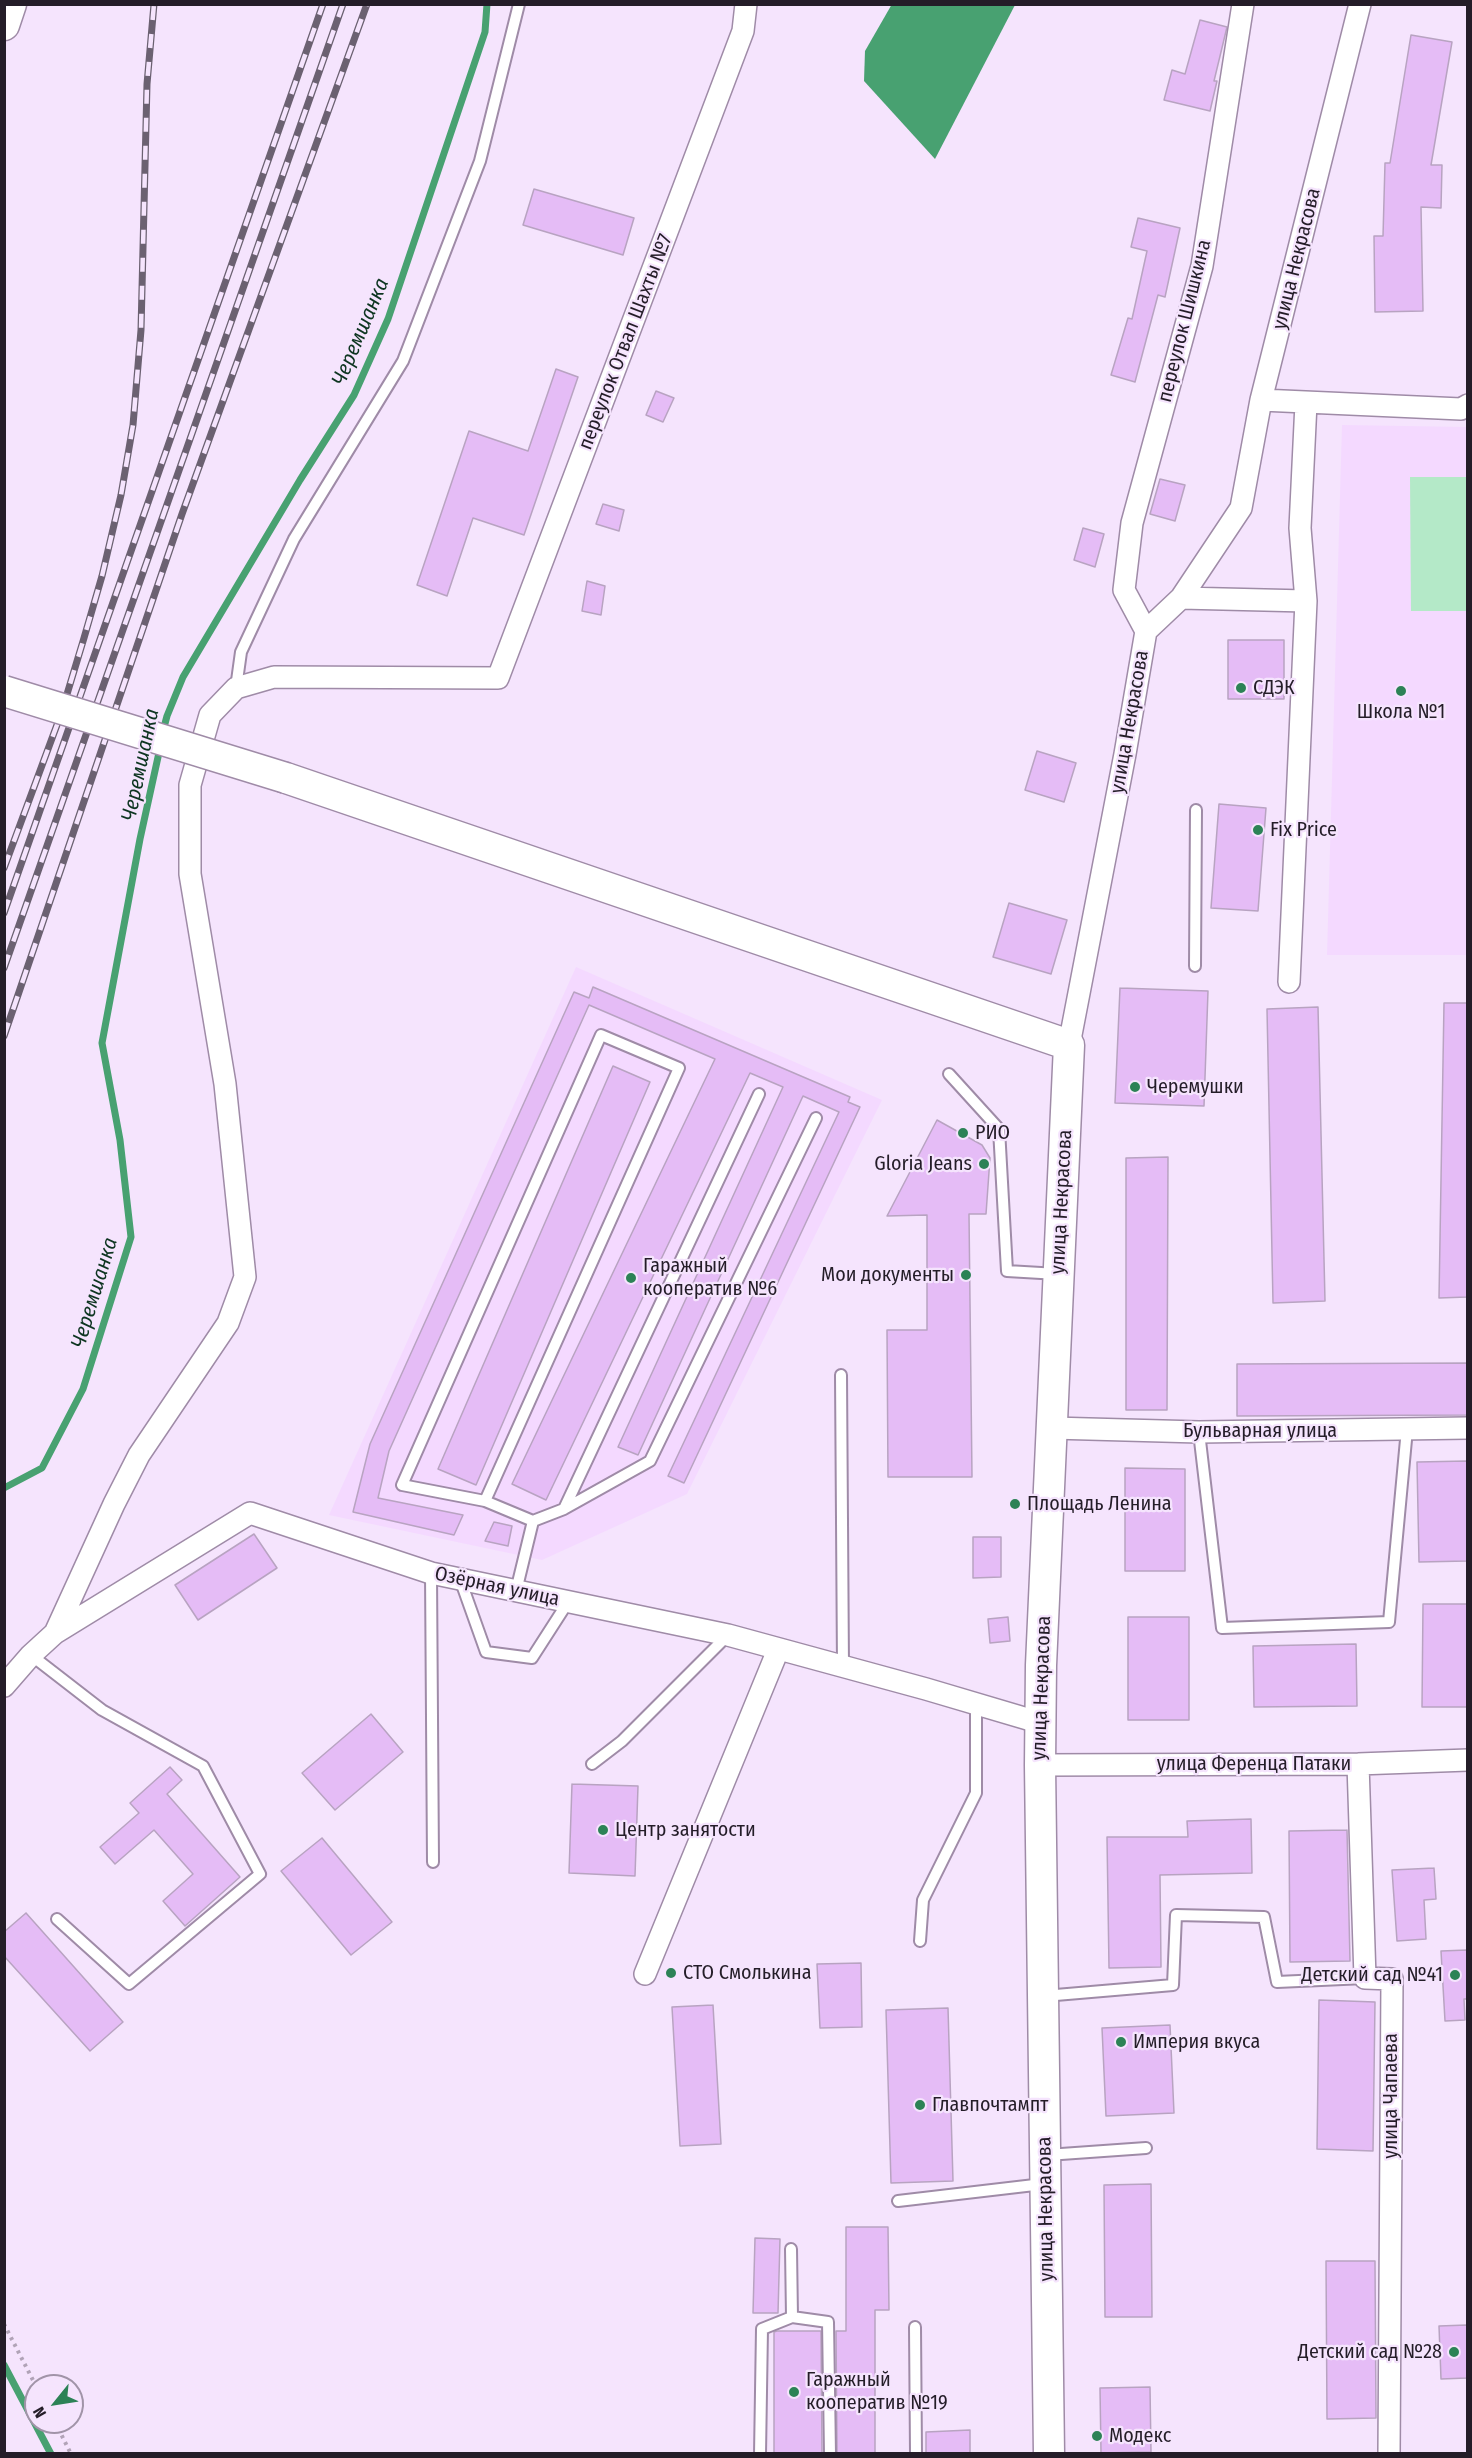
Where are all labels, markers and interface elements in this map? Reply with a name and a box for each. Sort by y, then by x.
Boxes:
street label: улица Некрасова [1268,186,1326,332]
street label: переулок Отвал Шахты №7 [574,231,678,453]
street label: переулок Шишкина [1153,237,1217,405]
water label: Черемшанка [327,275,395,389]
street label: улица Некрасова [1106,649,1154,795]
place label: СДЭК [1253,676,1295,700]
marker: СДЭК [1234,681,1248,695]
marker: Школа №1 [1394,684,1408,698]
place label: Школа №1 [1357,700,1445,724]
water label: Черемшанка [117,707,165,823]
place label: Fix Price [1270,818,1337,842]
marker: Fix Price [1251,823,1265,837]
place label: Черемушки [1147,1075,1244,1099]
marker: Черемушки [1128,1080,1142,1094]
place label: РИО [975,1121,1010,1145]
marker: РИО [956,1126,970,1140]
street label: улица Некрасова [1046,1129,1078,1275]
place label: Gloria Jeans [874,1152,972,1176]
marker: Gloria Jeans [977,1157,991,1171]
water label: Черемшанка [66,1235,124,1351]
place label: Гаражный кооператив №6 [643,1254,777,1301]
place label: Мои документы [821,1263,954,1287]
marker: Мои документы [959,1268,973,1282]
marker: Гаражный кооператив №6 [624,1271,638,1285]
street label: Бульварная улица [1183,1419,1337,1443]
place label: Площадь Ленина [1027,1492,1172,1516]
marker: Площадь Ленина [1008,1497,1022,1511]
street label: Озёрная улица [432,1562,562,1612]
street label: улица Некрасова [1027,1615,1057,1761]
street label: улица Ференца Патаки [1157,1752,1351,1776]
place label: Центр занятости [615,1818,756,1842]
marker: Центр занятости [596,1823,610,1837]
place label: СТО Смолькина [683,1961,812,1985]
place label: Детский сад №41 [1301,1963,1443,1987]
marker: СТО Смолькина [664,1966,678,1980]
marker: Детский сад №41 [1448,1968,1462,1982]
place label: Империя вкуса [1133,2030,1260,2054]
street label: улица Чапаева [1379,2033,1403,2159]
marker: Империя вкуса [1114,2035,1128,2049]
place label: Главпочтампт [932,2093,1048,2117]
marker: Главпочтампт [913,2098,927,2112]
street label: улица Некрасова [1033,2136,1059,2282]
place label: Детский сад №28 [1298,2340,1442,2364]
marker: Детский сад №28 [1447,2345,1461,2359]
place label: Гаражный кооператив №19 [806,2368,948,2415]
north arrow [24,2374,84,2434]
marker: Гаражный кооператив №19 [787,2385,801,2399]
text: N [29,2403,50,2421]
place label: Модекс [1109,2424,1171,2448]
marker: Модекс [1090,2429,1104,2443]

